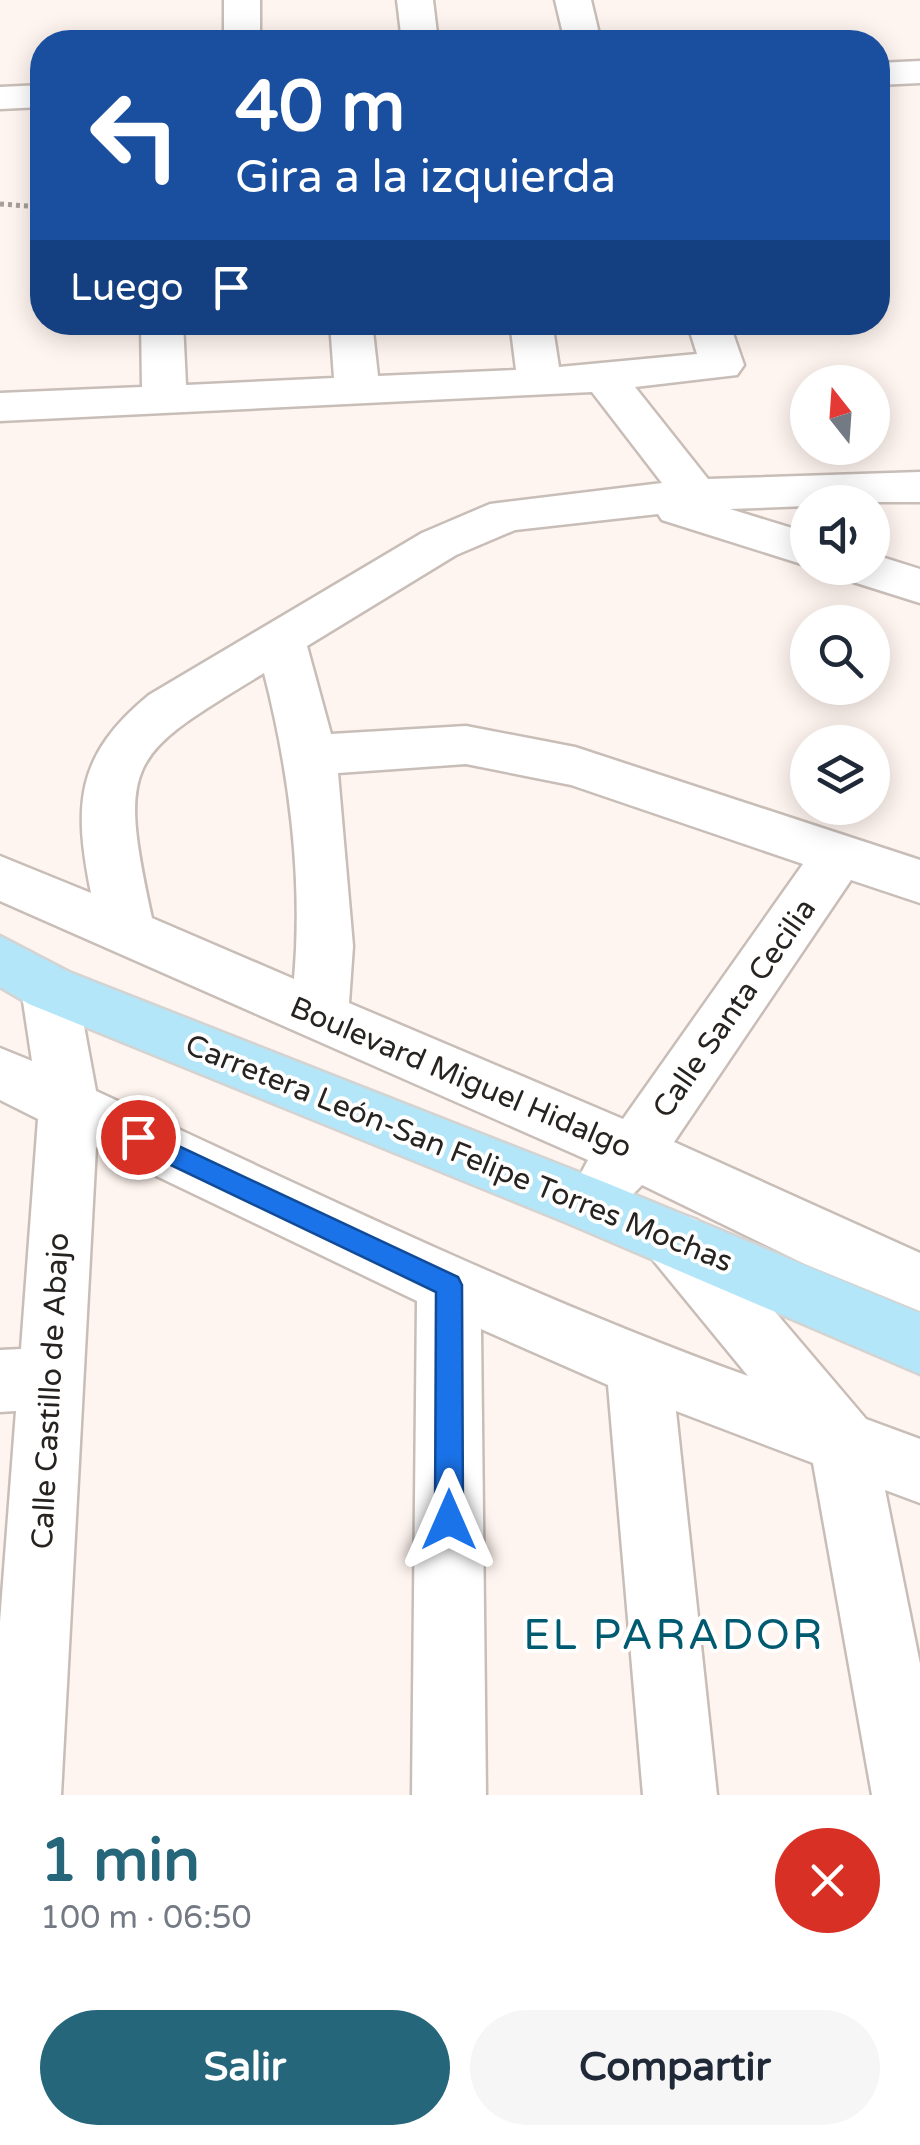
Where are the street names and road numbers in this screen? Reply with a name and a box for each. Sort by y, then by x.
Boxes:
street label: Calle Santa Cecilia [645,891,824,1125]
street label: Boulevard Miguel Hidalgo [284,989,637,1166]
street label: Carretera León-San Felipe Torres Mochas [180,1026,738,1281]
street label: Calle Castillo de Abajo [24,1232,77,1550]

